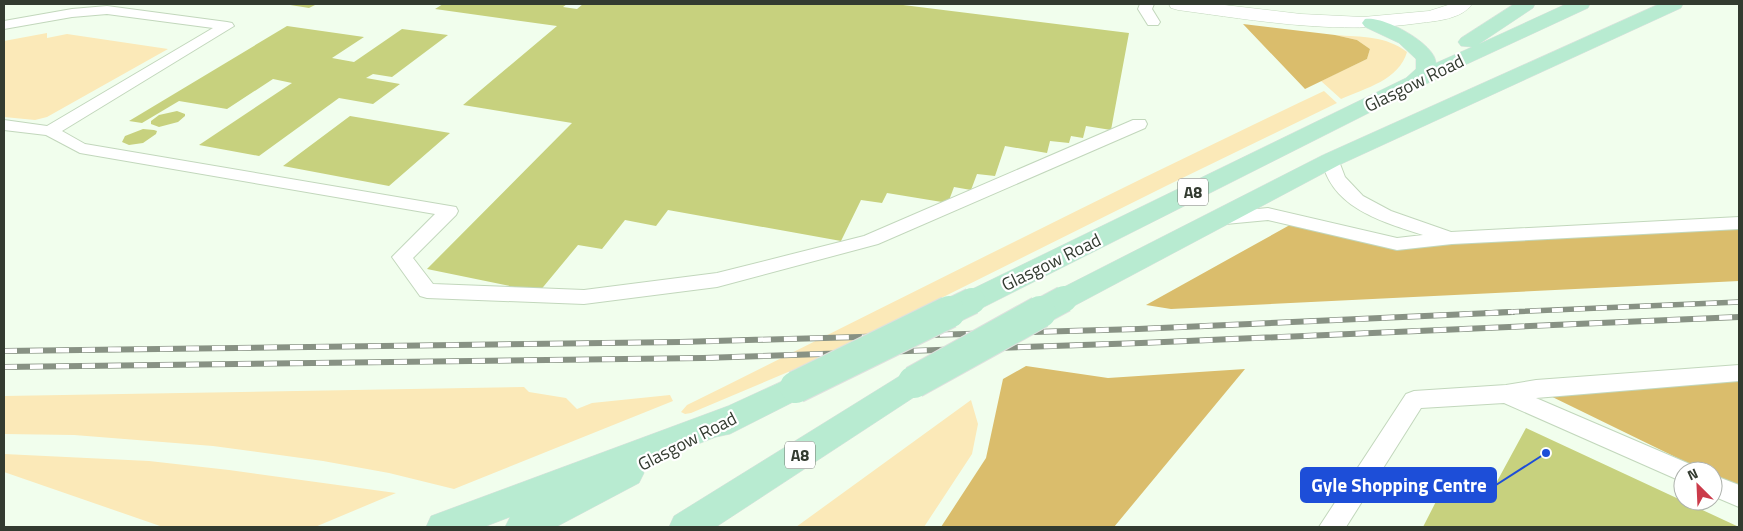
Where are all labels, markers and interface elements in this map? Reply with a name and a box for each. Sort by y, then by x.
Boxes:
street label: Glasgow Road [1360,47,1468,119]
road number: A8 [1178,178,1208,206]
street label: Glasgow Road [997,226,1105,298]
street label: Glasgow Road [633,404,741,478]
road number: A8 [785,442,815,468]
north arrow [1673,461,1723,511]
text: N [1684,462,1701,485]
callout: Gyle Shopping Centre [1301,468,1496,502]
text: Gyle Shopping Centre [1311,470,1487,499]

